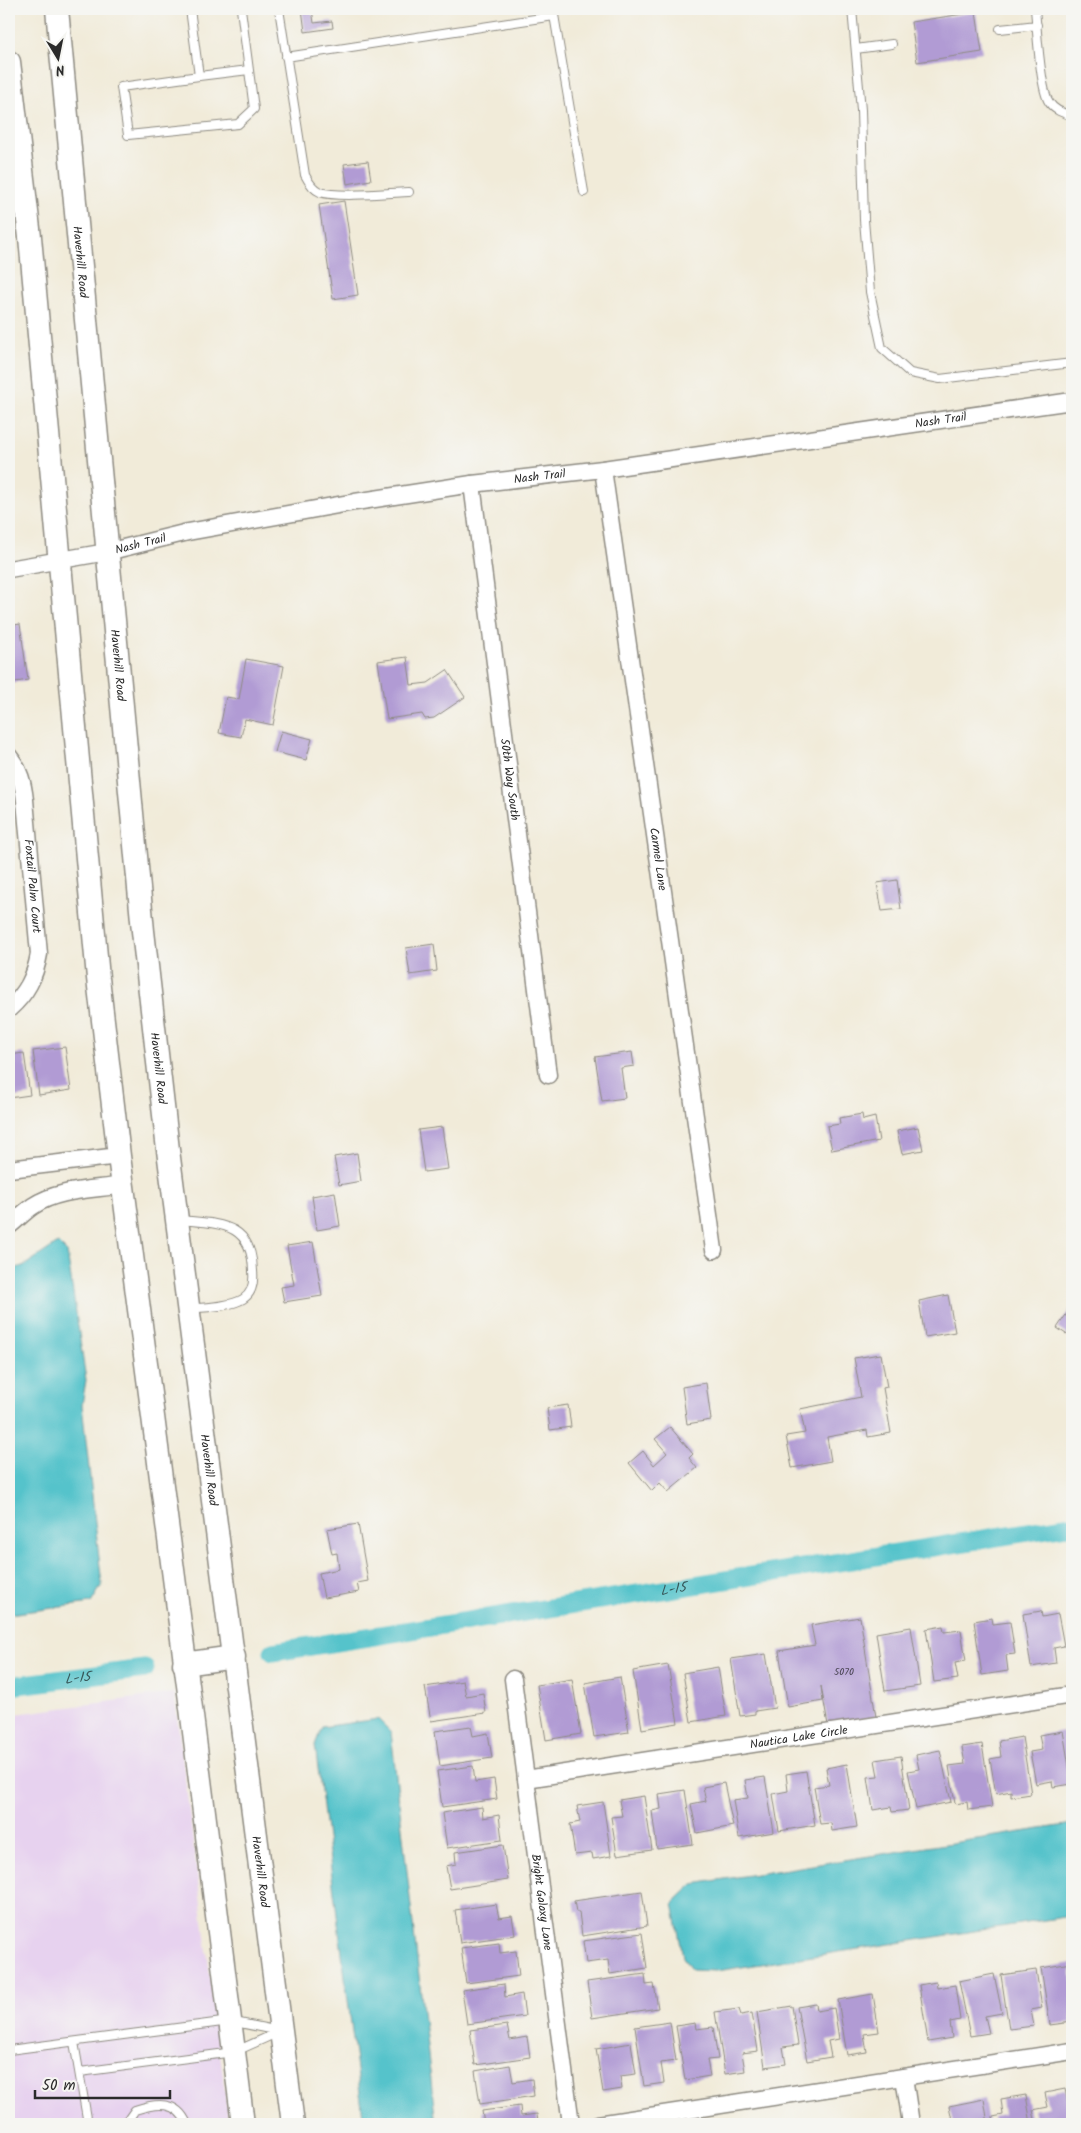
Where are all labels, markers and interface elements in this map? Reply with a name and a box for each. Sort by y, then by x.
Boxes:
north arrow [32,32,82,82]
text: N [54,58,66,81]
street label: Haverhill Road [67,225,93,300]
street label: Nash Trail [914,407,968,434]
street label: Nash Trail [513,464,567,489]
street label: Nash Trail [113,529,168,560]
street label: Haverhill Road [105,628,131,703]
street label: 50th Way South [495,737,524,822]
street label: Carmel Lane [644,826,672,893]
street label: Foxtail Palm Court [19,838,46,934]
street label: Haverhill Road [145,1031,172,1106]
street label: Haverhill Road [195,1433,223,1508]
water label: L-15 [659,1576,691,1602]
house number: 5070 [834,1664,854,1680]
water label: L-15 [63,1665,95,1691]
street label: Nautica Lake Circle [749,1721,850,1754]
street label: Haverhill Road [246,1835,274,1910]
street label: Bright Galaxy Lane [526,1853,557,1952]
scale bar [35,2068,170,2100]
text: 50 m [42,2074,76,2098]

